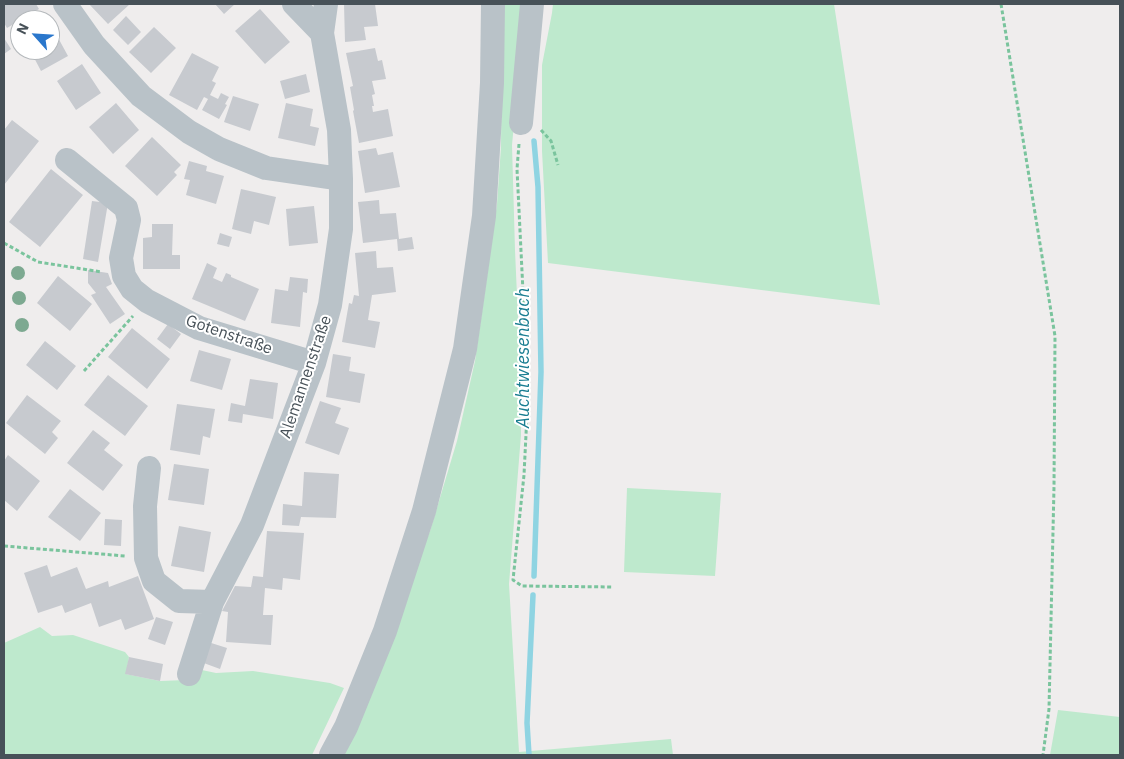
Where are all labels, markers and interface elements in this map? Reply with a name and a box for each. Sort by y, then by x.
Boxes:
north arrow [10,10,60,60]
text: N [12,20,33,37]
water label: Auchtwiesenbach [513,288,535,428]
street label: Gotenstraße [183,311,275,359]
street label: Alemannenstraße [276,313,336,441]

